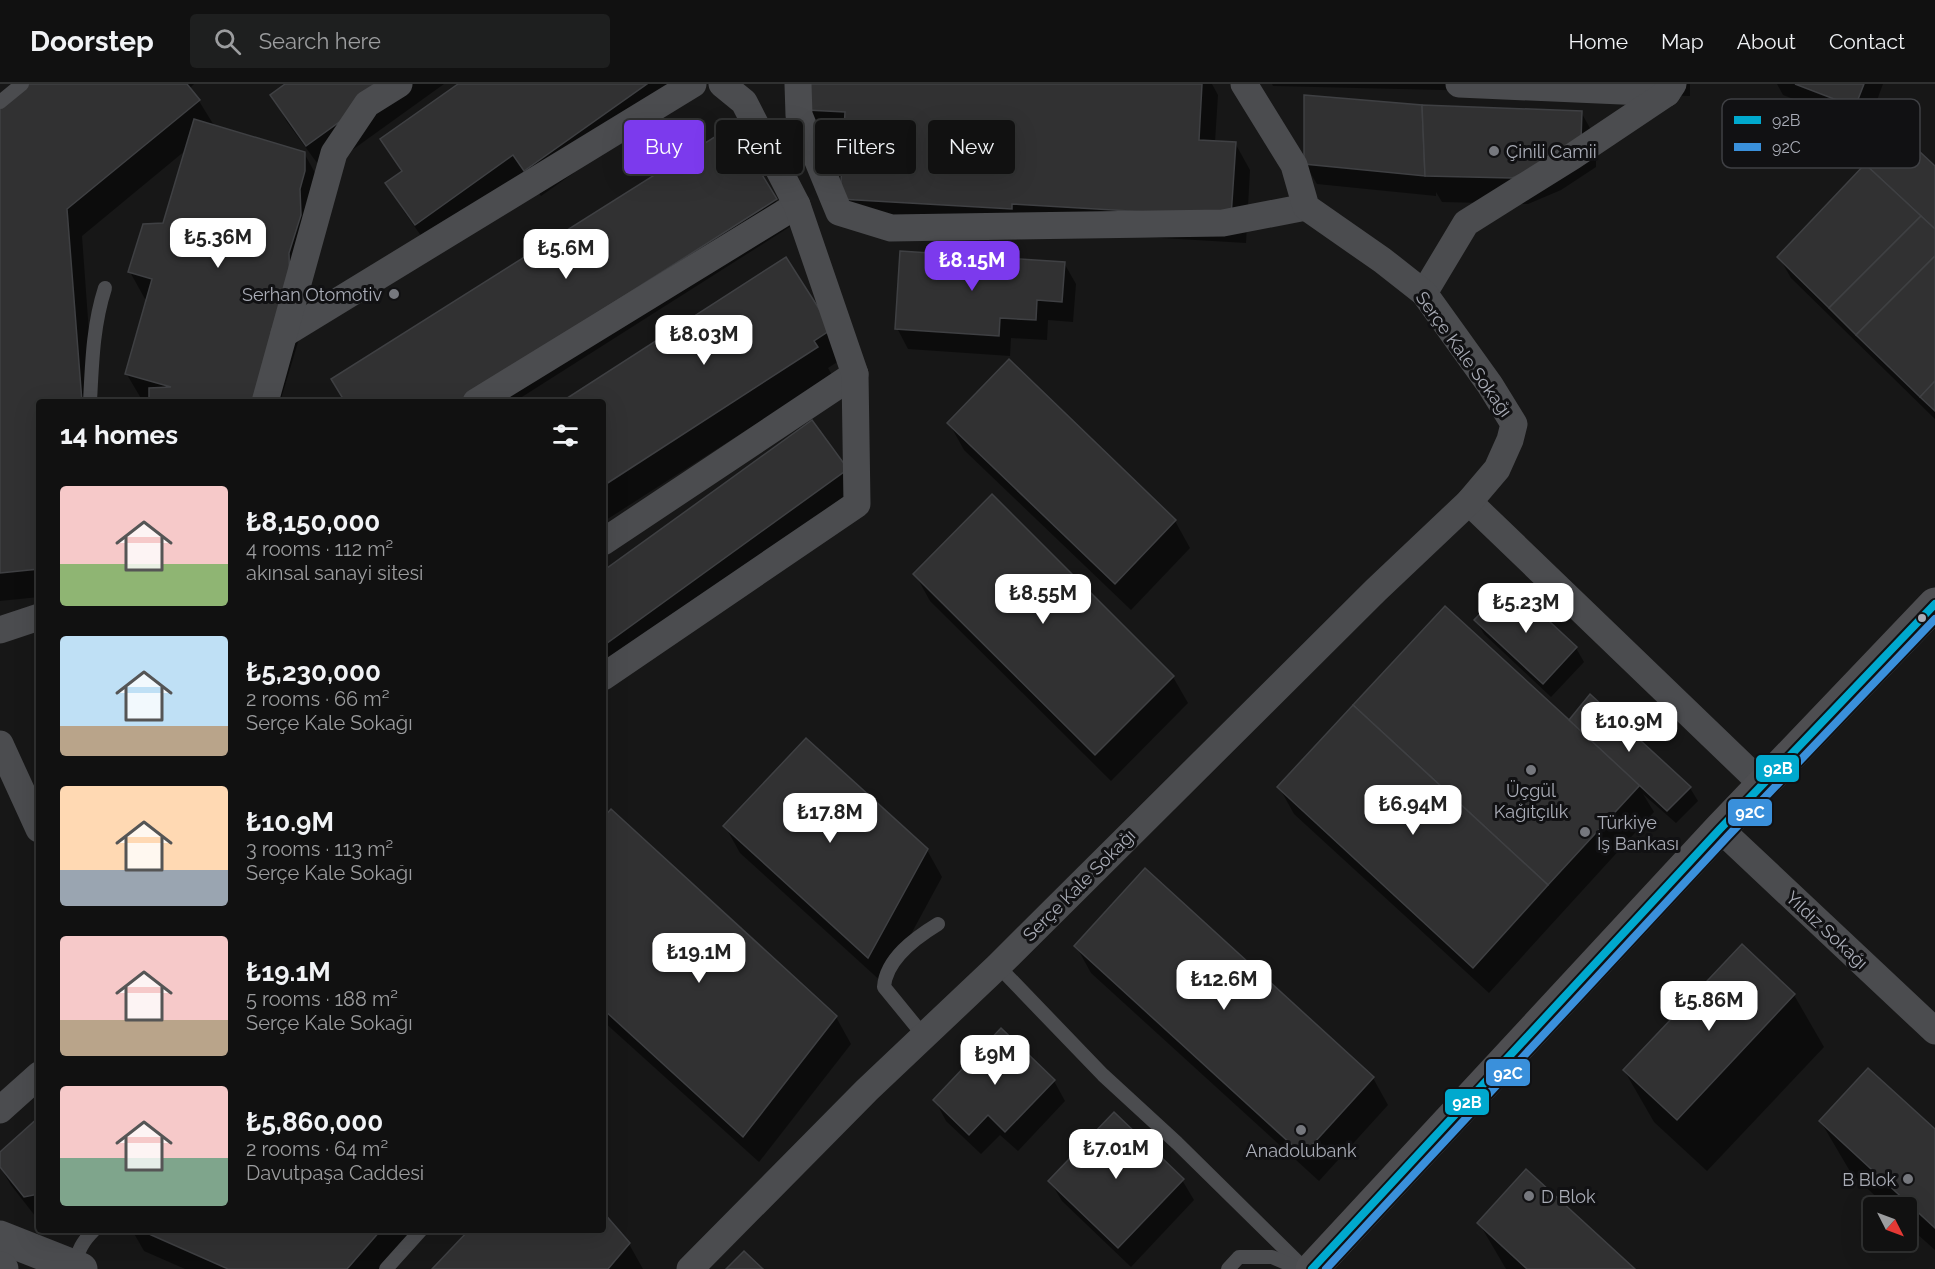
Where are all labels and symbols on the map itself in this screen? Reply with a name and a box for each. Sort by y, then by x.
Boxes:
legend [1722,99,1920,168]
text: 92B [1772,111,1800,130]
text: 92C [1772,138,1801,157]
place label: Çinili Camii [1506,141,1597,162]
marker: Çinili Camii [1487,144,1501,158]
pin: ₺5.36M [169,218,267,269]
pin: ₺5.6M [524,229,608,280]
pin: ₺8.15M [923,241,1021,292]
place label: Serhan Otomotiv [242,284,382,305]
marker: Serhan Otomotiv [387,287,401,301]
street label: Serçe Kale Sokağı [1411,287,1517,421]
pin: ₺8.03M [655,315,753,366]
pin: ₺8.55M [994,574,1092,625]
pin: ₺5.23M [1477,583,1575,634]
unlabelled marker [1916,612,1928,624]
pin: ₺10.9M [1580,702,1678,753]
line badge: 92B [1755,754,1800,783]
text: 92B [1763,759,1793,778]
marker: Üçgül Kağıtçılık [1524,763,1538,777]
place label: Üçgül Kağıtçılık [1494,780,1569,822]
pin: ₺6.94M [1364,785,1462,836]
pin: ₺17.8M [781,793,879,844]
line badge: 92C [1727,798,1773,827]
text: 92C [1735,803,1765,822]
place label: Türkiye İş Bankası [1597,812,1679,854]
street label: Serçe Kale Sokağı [1019,825,1139,945]
marker: Türkiye İş Bankası [1578,825,1592,839]
street label: Yıldız Sokağı [1782,887,1872,973]
pin: ₺19.1M [650,933,748,984]
pin: ₺12.6M [1175,960,1273,1011]
pin: ₺5.86M [1660,981,1758,1032]
pin: ₺9M [966,1035,1024,1086]
line badge: 92C [1485,1058,1531,1087]
text: 92C [1493,1064,1523,1083]
line badge: 92B [1444,1088,1490,1116]
text: 92B [1452,1093,1482,1112]
marker: Anadolubank [1294,1123,1308,1137]
pin: ₺7.01M [1067,1129,1165,1180]
place label: Anadolubank [1246,1140,1357,1161]
place label: B Blok [1842,1169,1896,1190]
marker: B Blok [1901,1172,1915,1186]
place label: D Blok [1541,1186,1596,1207]
marker: D Blok [1522,1189,1536,1203]
north arrow [1863,1197,1917,1251]

